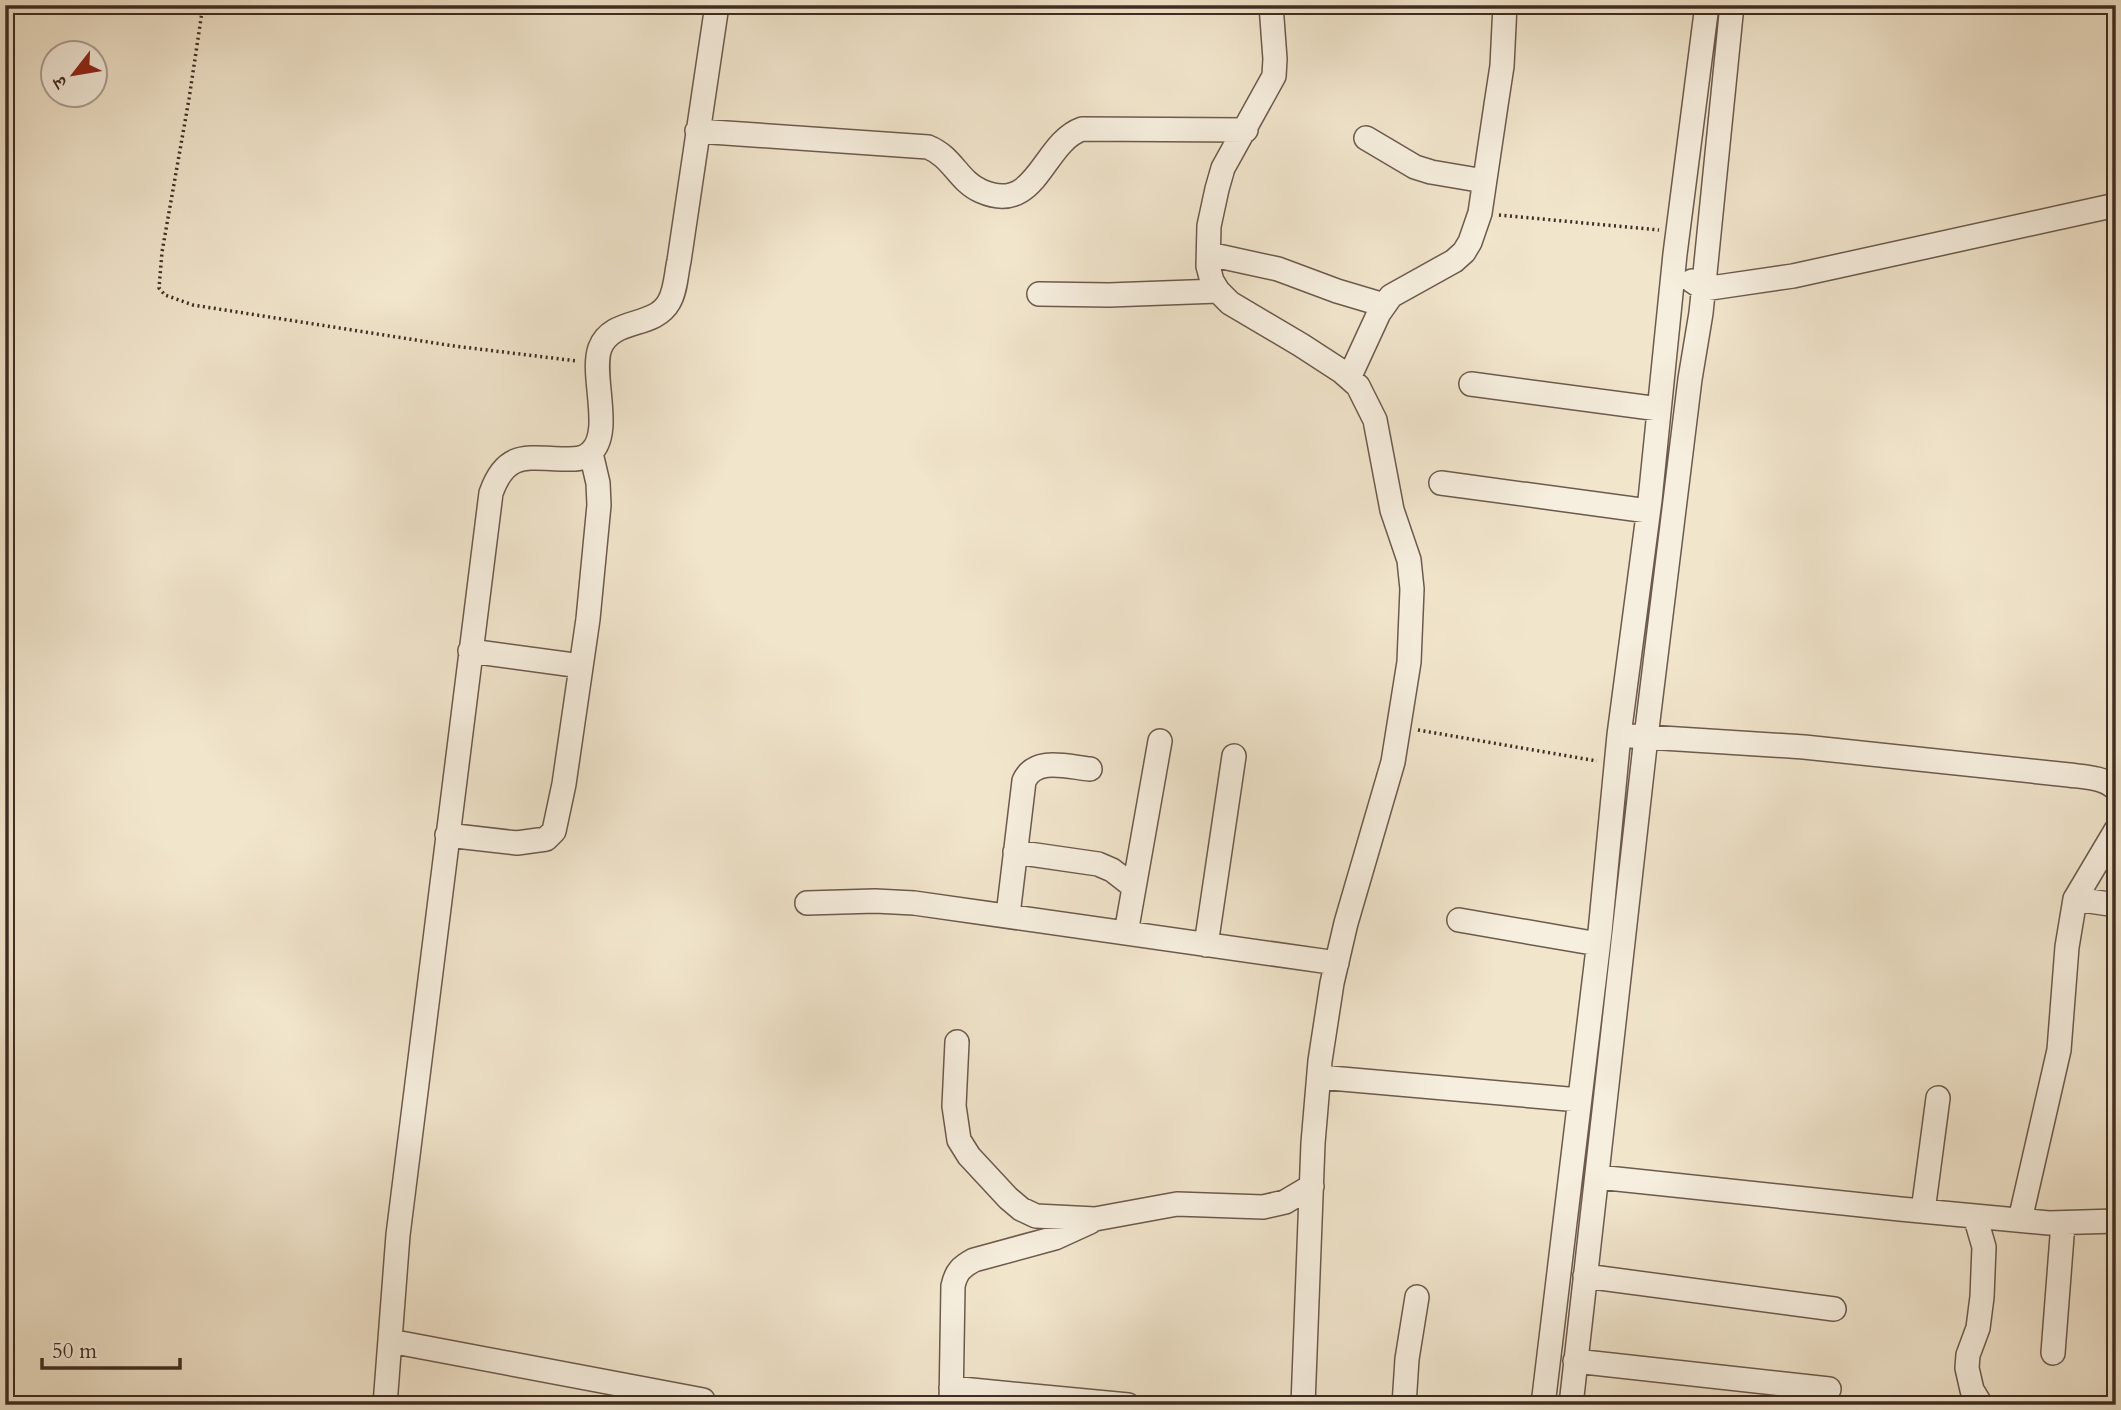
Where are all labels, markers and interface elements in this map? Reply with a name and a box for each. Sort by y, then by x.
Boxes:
north arrow [38,38,108,108]
text: उ [46,70,75,95]
scale bar [42,1326,180,1370]
text: 50 m [52,1337,97,1366]

